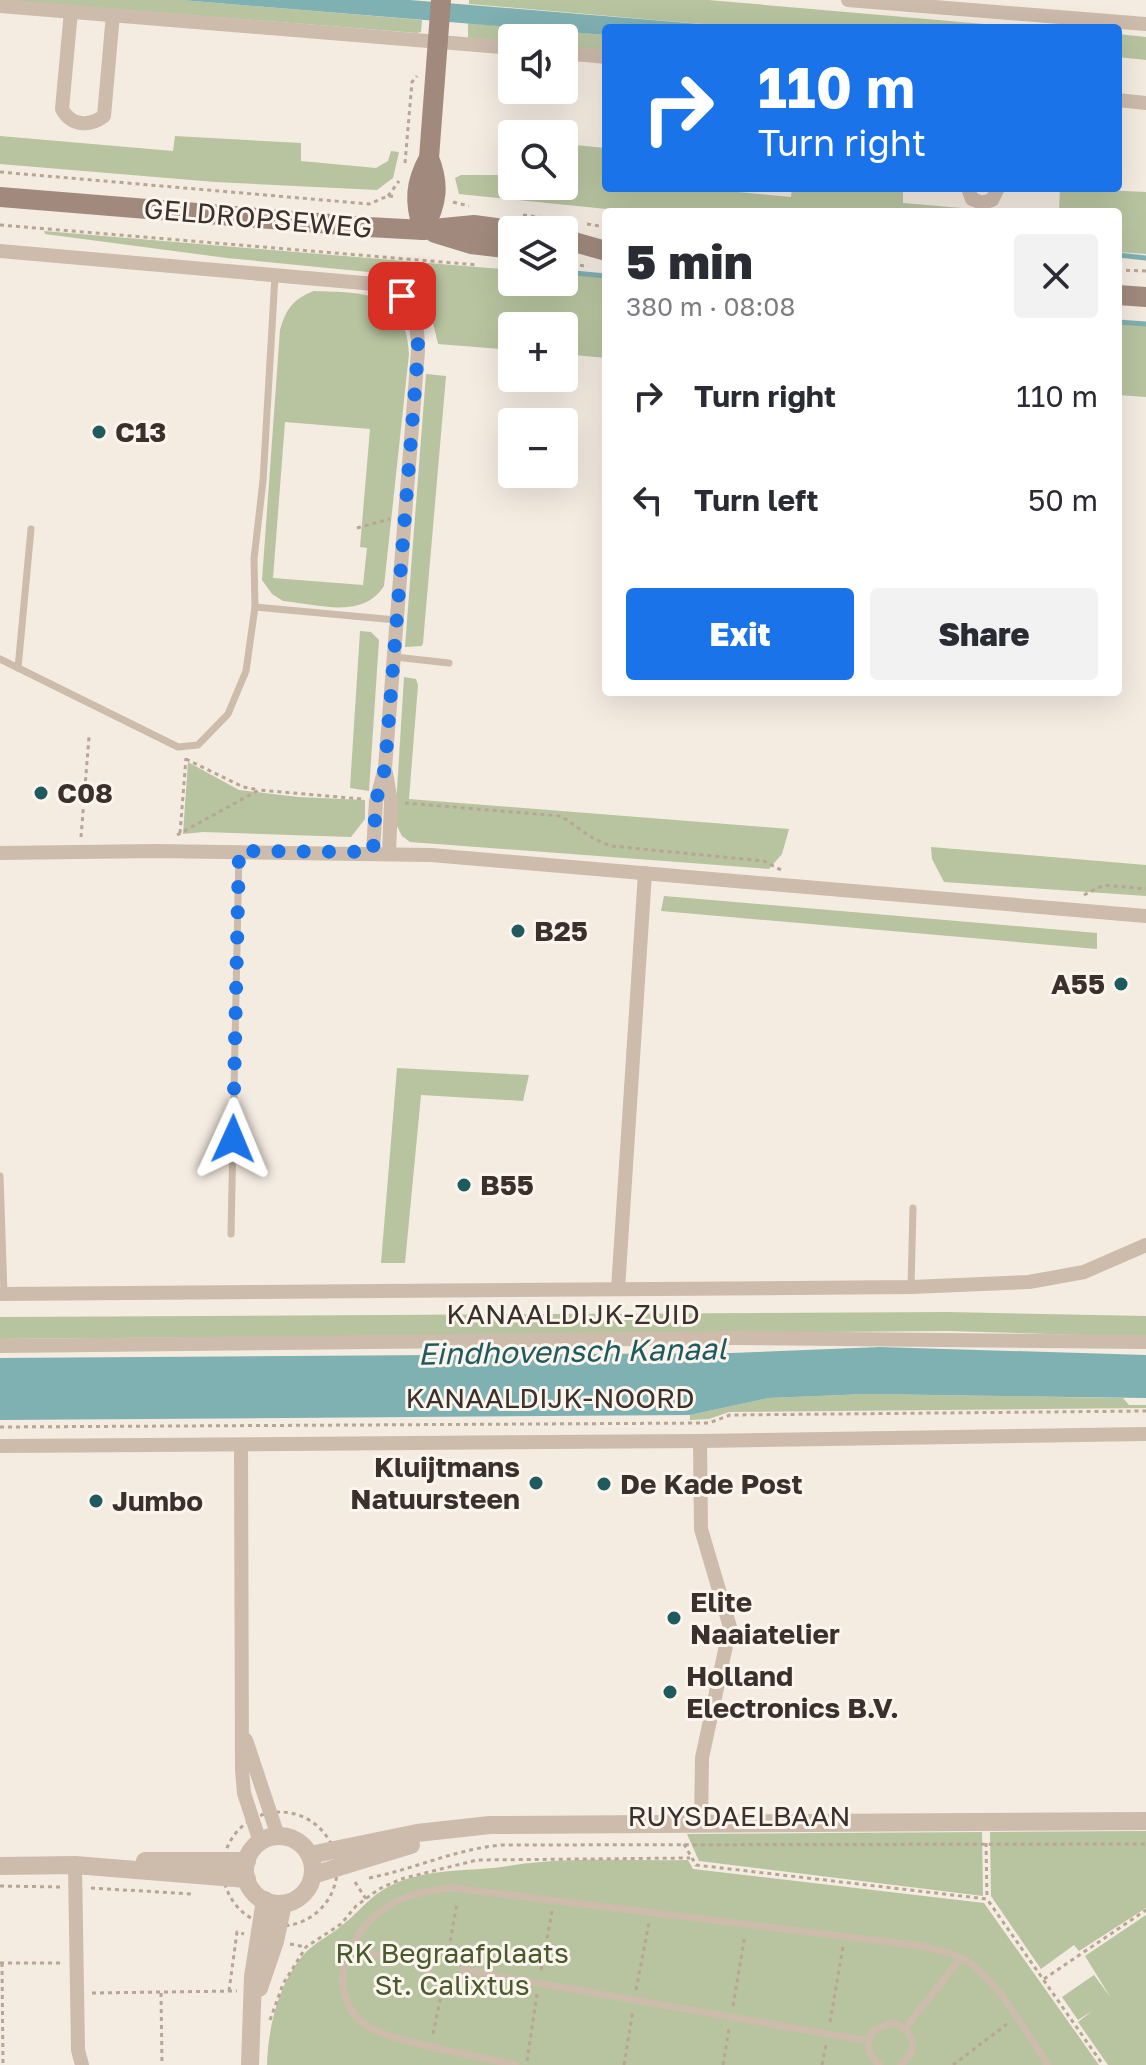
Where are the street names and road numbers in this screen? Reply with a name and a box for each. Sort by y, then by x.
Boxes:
street label: GELDROPSEWEG [143,191,374,244]
street label: KANAALDIJK-ZUID [446,1297,700,1330]
street label: KANAALDIJK-NOORD [405,1381,695,1414]
street label: RUYSDAELBAAN [628,1799,850,1832]

